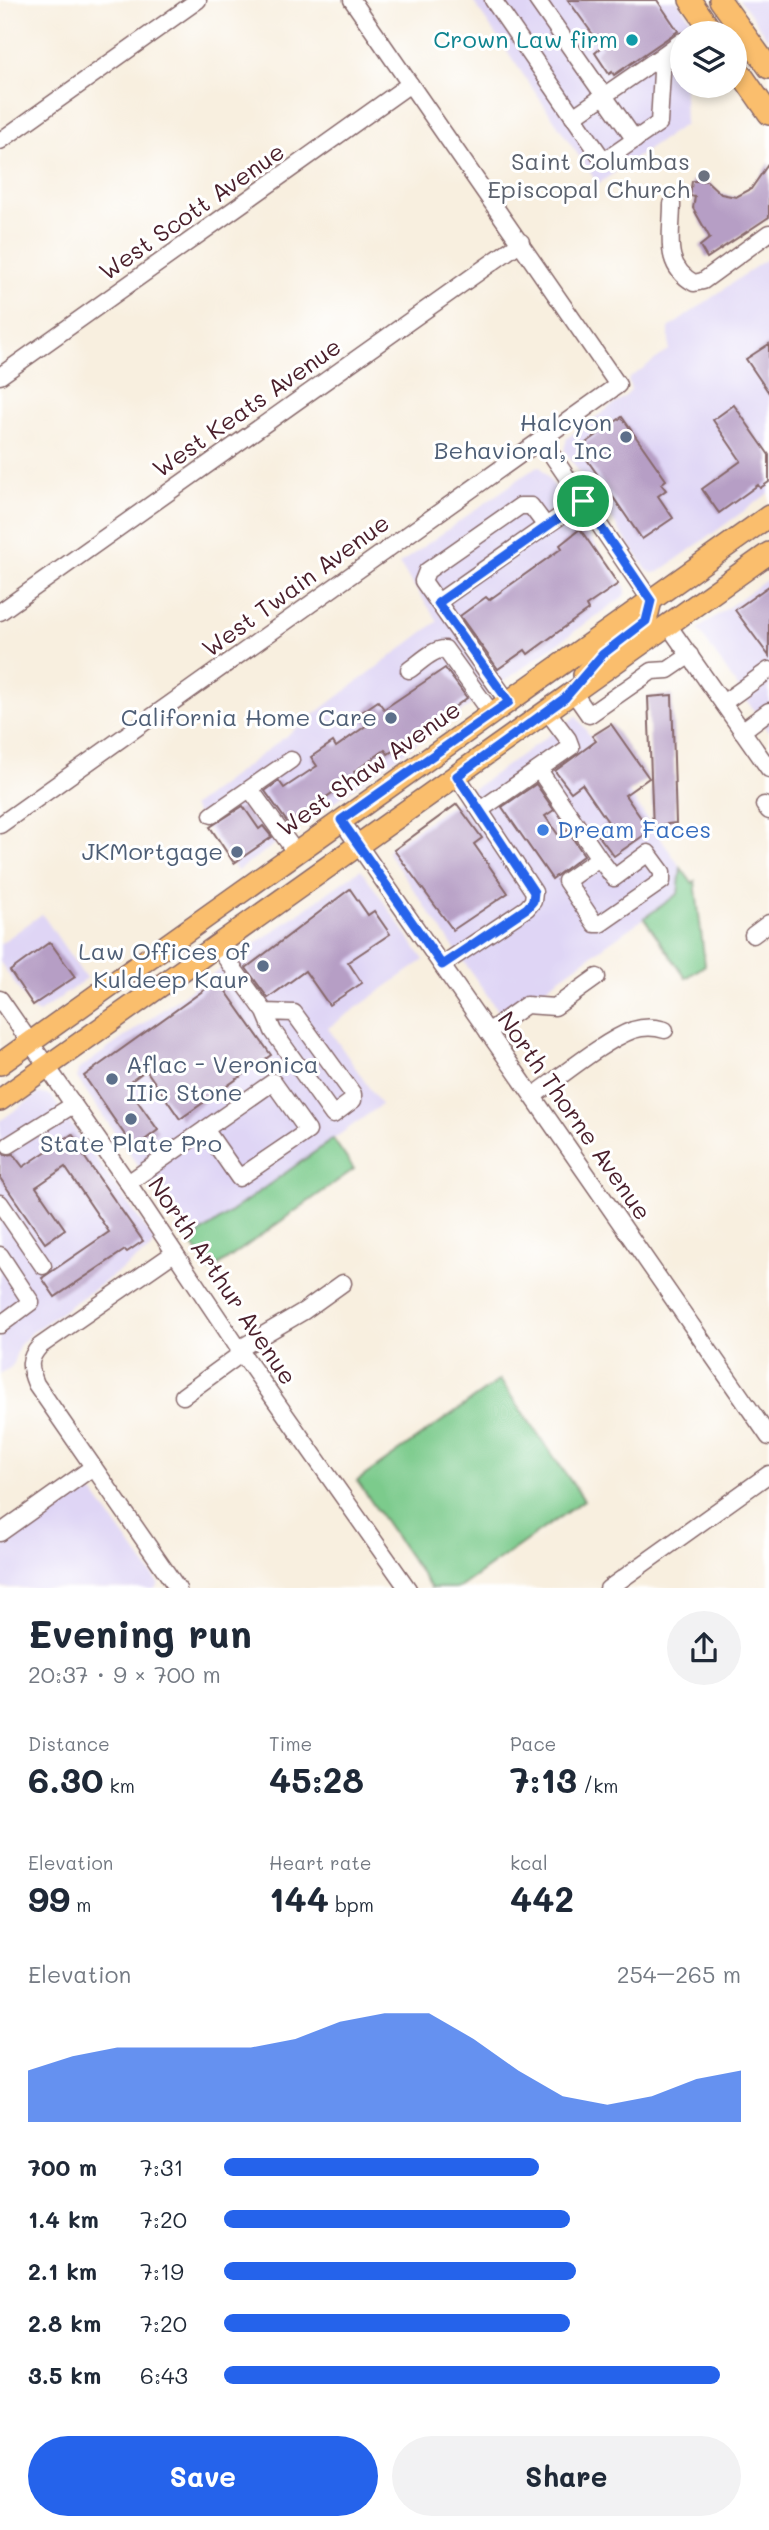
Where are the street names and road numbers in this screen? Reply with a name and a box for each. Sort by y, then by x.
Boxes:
street label: West Scott Avenue [92,135,290,286]
street label: West Keats Avenue [146,330,346,483]
street label: West Twain Avenue [195,506,395,663]
street label: West Shaw Avenue [270,693,466,843]
street label: North Thorne Avenue [491,1005,659,1226]
street label: North Arthur Avenue [142,1170,304,1390]

